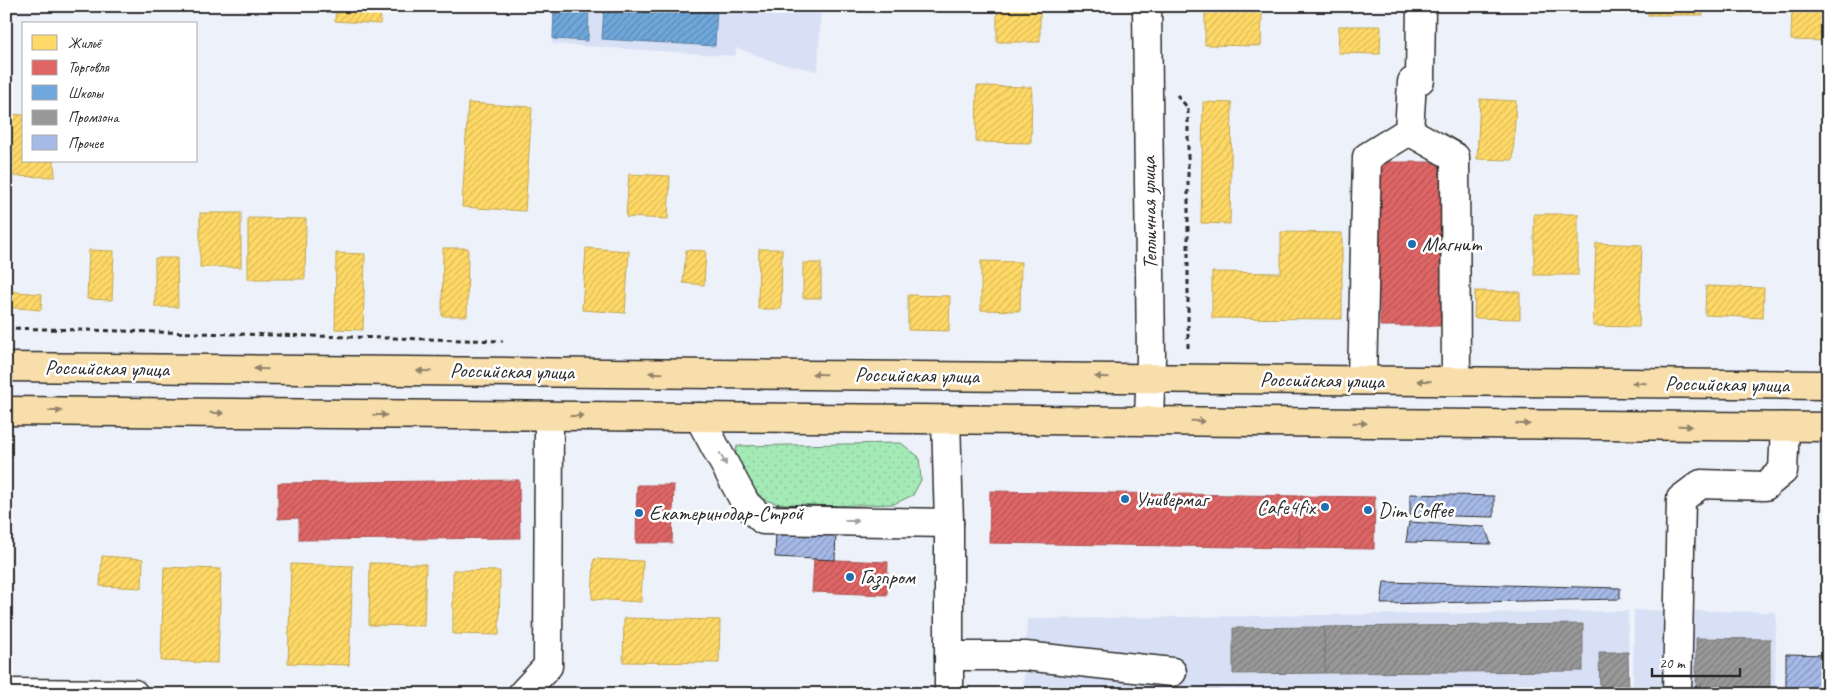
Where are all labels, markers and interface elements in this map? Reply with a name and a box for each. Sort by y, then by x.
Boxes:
legend [22,22,198,162]
text: Жильё [68,34,103,53]
text: Торговля [68,58,111,77]
text: Школы [68,84,104,103]
text: Промзона [68,108,120,127]
text: Прочее [68,134,104,153]
street label: Тепличная улица [1135,154,1163,270]
place label: Магнит [1422,231,1483,257]
marker: Магнит [1406,238,1418,250]
street label: Российская улица [45,354,171,382]
street label: Российская улица [450,357,576,385]
street label: Российская улица [855,361,981,389]
one-way arrow [253,365,269,373]
one-way arrow [416,366,432,374]
street label: Российская улица [1260,366,1386,394]
one-way arrow [648,369,664,377]
one-way arrow [811,370,827,378]
street label: Российская улица [1665,370,1791,398]
one-way arrow [1094,373,1110,381]
one-way arrow [1416,377,1432,385]
one-way arrow [1631,379,1647,387]
one-way arrow [47,407,63,415]
one-way arrow [210,409,226,417]
one-way arrow [372,411,388,419]
one-way arrow [570,412,586,420]
one-way arrow [1190,417,1206,425]
one-way arrow [1353,419,1369,427]
one-way arrow [1515,420,1531,428]
one-way arrow [1678,422,1694,430]
one-way arrow [719,452,727,467]
place label: Универмаг [1135,486,1211,512]
marker: Универмаг [1119,493,1131,505]
place label: Cafe4fix [1257,494,1317,520]
place label: Dim Coffee [1378,497,1455,523]
place label: Екатеринодар-Строй [649,500,804,526]
marker: Cafe4fix [1319,501,1331,513]
marker: Dim Coffee [1362,504,1374,516]
marker: Екатеринодар-Строй [633,507,645,519]
one-way arrow [845,518,861,526]
place label: Газпром [860,564,916,591]
marker: Газпром [844,571,856,583]
scale bar [1652,645,1739,677]
text: 20 m [1659,654,1686,673]

